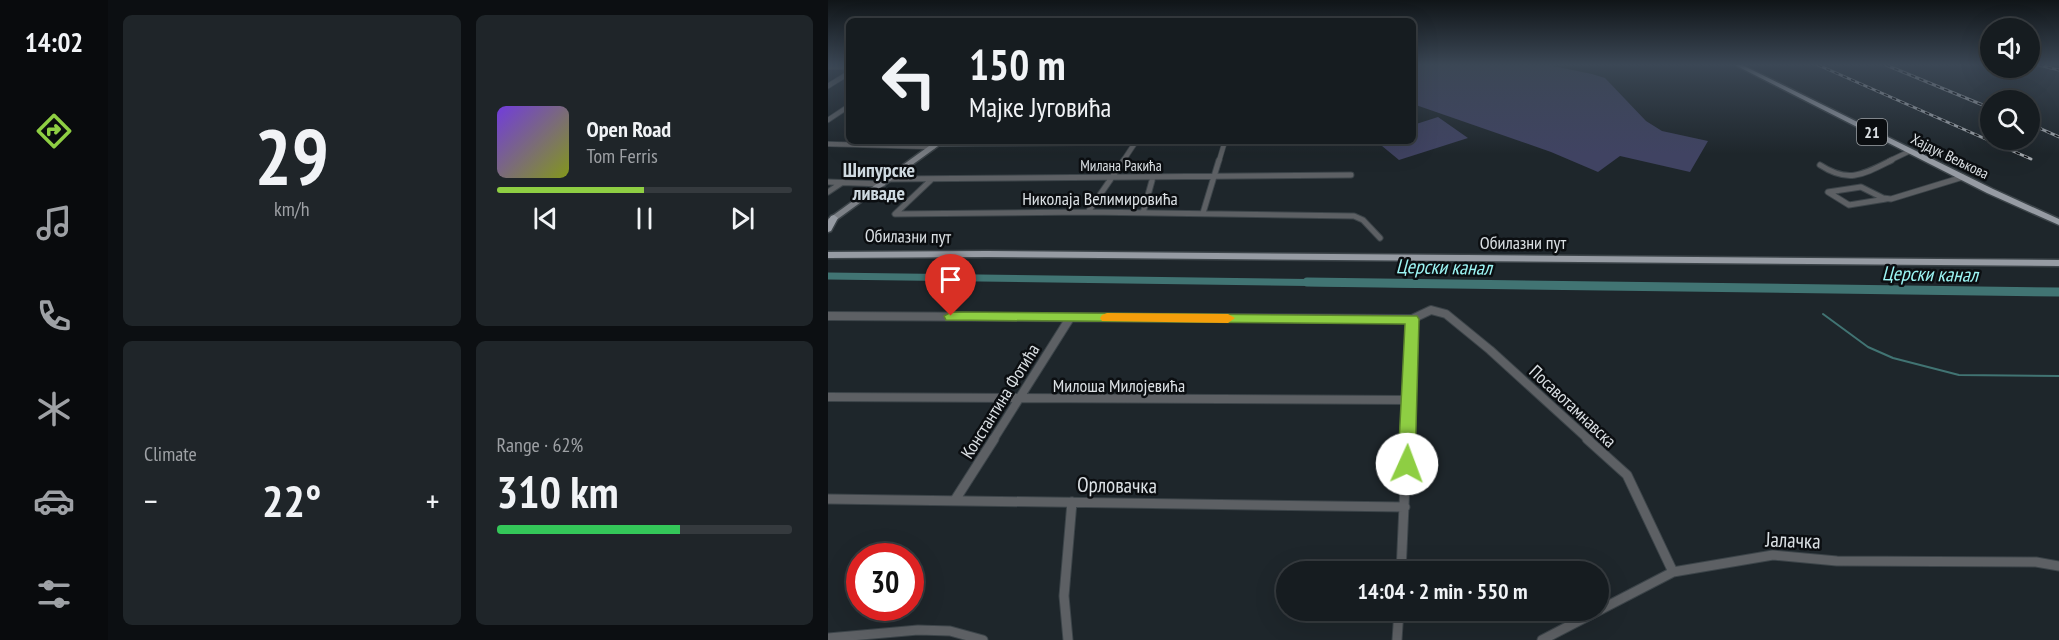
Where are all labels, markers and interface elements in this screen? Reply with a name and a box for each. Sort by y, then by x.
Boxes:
map controls [1980,18,2040,150]
button: sound [1980,18,2040,78]
text: 14:02 [25,25,83,59]
text: 150 m [969,37,1066,92]
icon: left [870,42,948,120]
text: Мајке Југовића [969,90,1111,124]
button: search [1980,90,2040,150]
text: 29 [254,106,329,207]
icon: directions [33,110,75,152]
text: Open Road [587,115,671,143]
road number: 21 [1857,119,1887,145]
street label: Хајдук Вељкова [1908,129,1992,183]
text: Tom Ferris [587,143,658,169]
street label: Милана Ракића [1080,156,1162,175]
district label: Шипурске ливаде [843,157,915,206]
street label: Николаја Велимировића [1022,187,1178,210]
text: km/h [274,196,309,222]
icon: music [33,202,75,244]
icon: previous [529,202,562,235]
icon: pause [628,202,661,235]
icon: next [726,202,759,235]
street label: Обилазни пут [865,224,952,248]
street label: Обилазни пут [1480,231,1566,254]
water label: Церски канал [1396,253,1494,281]
pin [925,254,976,316]
water label: Церски канал [1882,260,1980,288]
icon: arrive [934,263,967,296]
icon: phone [33,295,75,337]
street label: Константина Фотића [956,339,1044,463]
street label: Посавотамнавска [1525,360,1621,452]
street label: Милоша Милојевића [1053,374,1185,397]
icon: climate [33,388,75,430]
text: Range · 62% [497,432,583,458]
position arrow [1375,432,1439,496]
text: Climate [144,441,197,467]
text: 310 km [497,462,619,520]
text: 22° [262,471,321,529]
street label: Орловачка [1077,471,1157,499]
text: − [144,479,158,522]
text: + [426,479,440,522]
icon: car [33,480,75,522]
street label: Јалачка [1764,526,1821,554]
speed limit sign: 30 [846,543,924,621]
icon: filters [33,573,75,615]
text: 14:04 · 2 min · 550 m [1357,577,1528,605]

